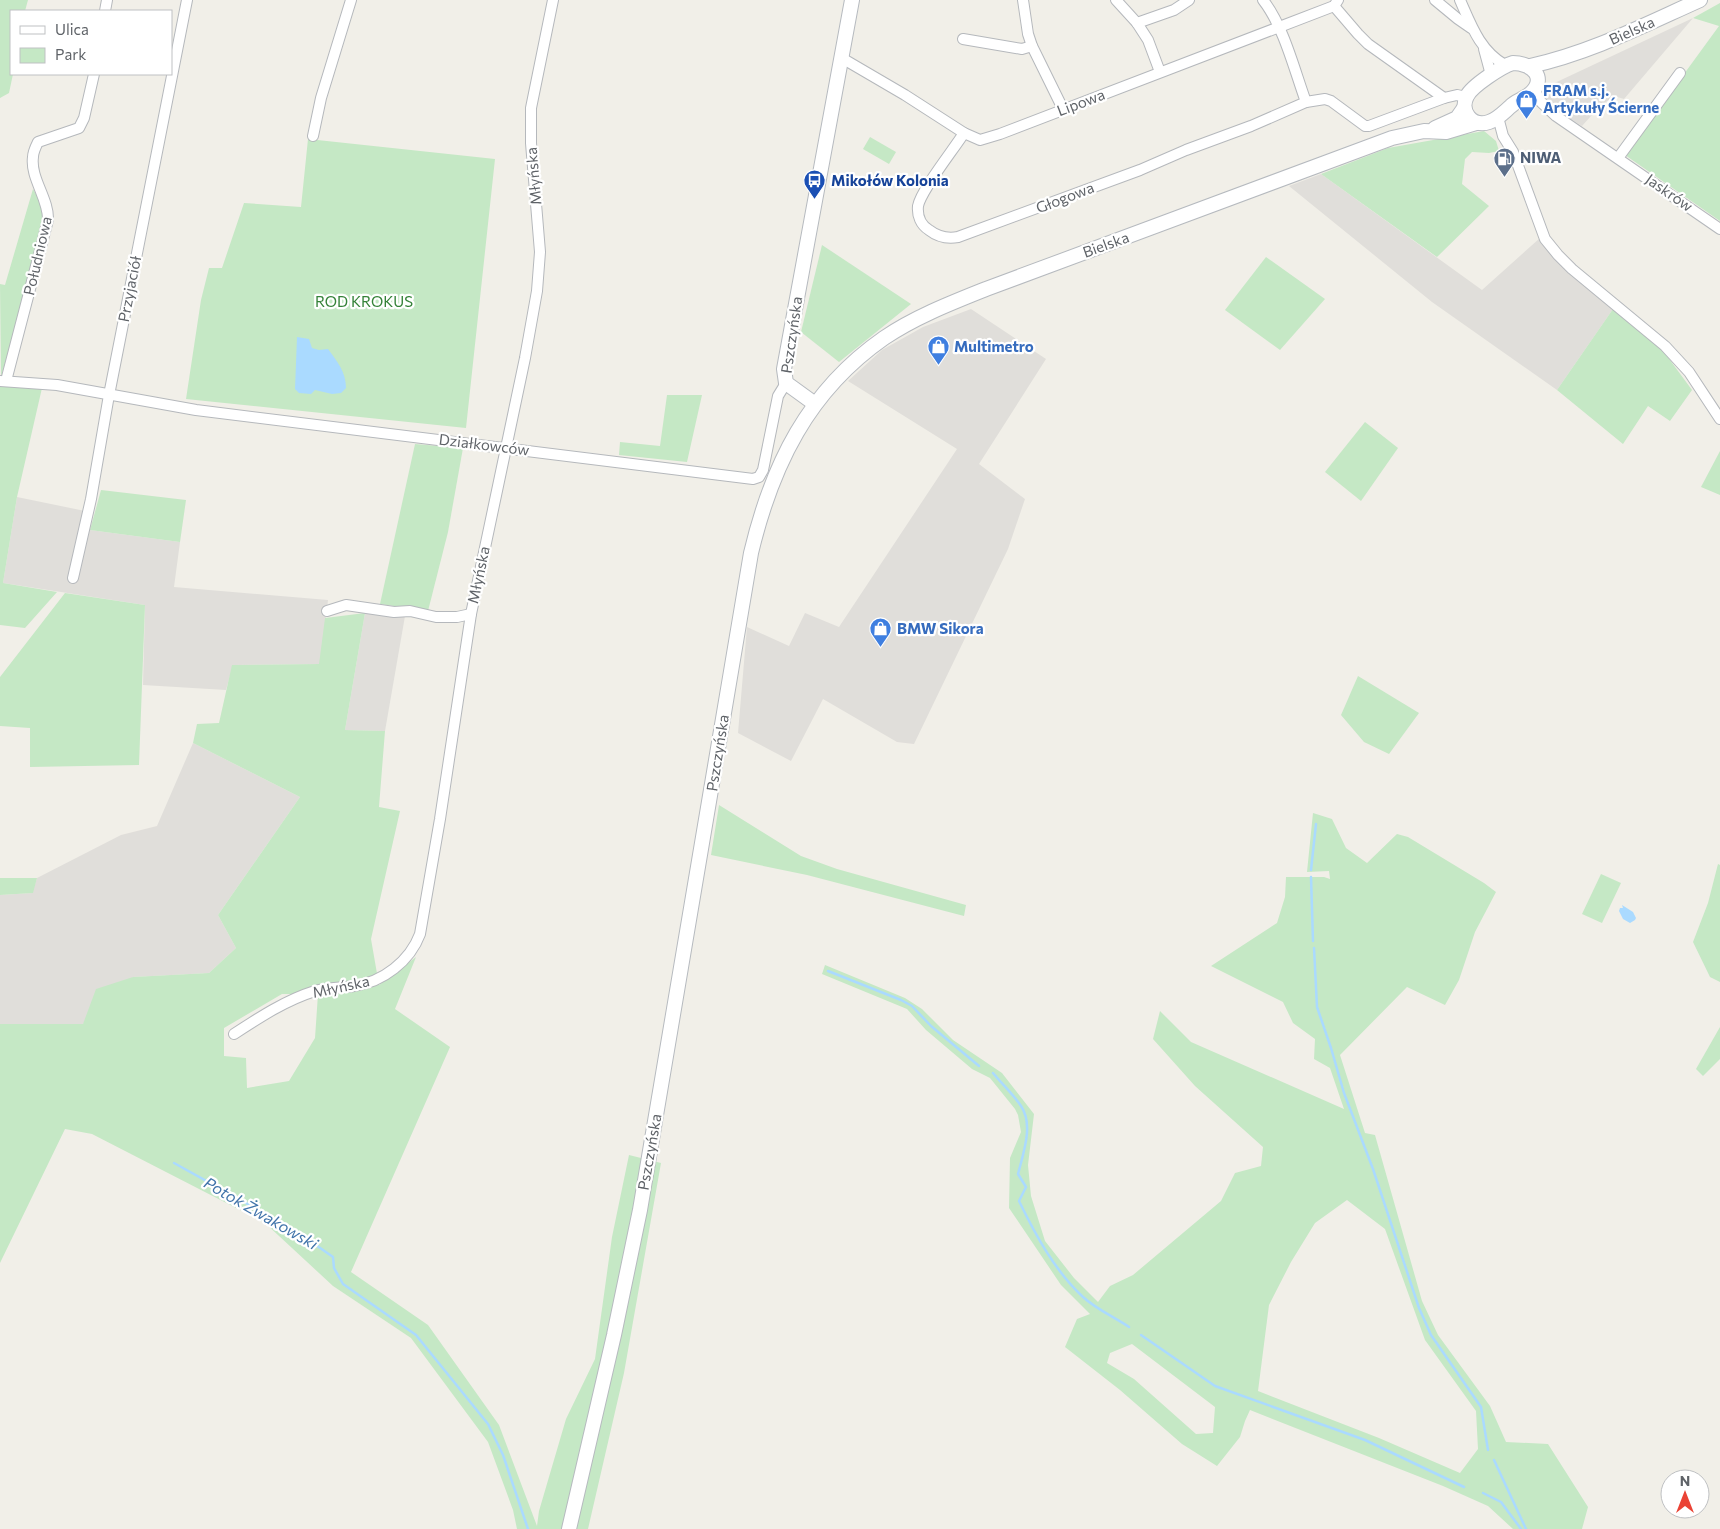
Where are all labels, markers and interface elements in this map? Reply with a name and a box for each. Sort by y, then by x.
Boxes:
legend [10,10,172,75]
street label: Bielska [1606,12,1657,48]
text: Ulica [55,20,89,38]
text: Park [55,45,86,63]
place label: FRAM s.j. Artykuły Ścierne [1543,81,1659,116]
street label: Lipowa [1054,85,1107,119]
shop icon: FRAM s.j. Artykuły Ścierne [1515,88,1539,119]
street label: Młyńska [522,146,544,206]
fuel station icon: NIWA [1492,146,1516,177]
place label: NIWA [1520,148,1562,166]
bus stop icon: Mikołów Kolonia [803,169,827,200]
street label: Jaskrów [1642,169,1697,215]
place label: Mikołów Kolonia [831,171,949,189]
street label: Głogowa [1033,178,1096,216]
street label: Południowa [19,215,55,297]
street label: Bielska [1080,227,1131,261]
street label: Przyjaciół [114,254,144,323]
park label: ROD KROKUS [315,292,413,310]
street label: Pszczyńska [777,295,805,374]
shop icon: Multimetro [926,335,950,366]
place label: Multimetro [954,337,1034,355]
street label: Działkowców [438,430,530,458]
street label: Młyńska [463,545,493,605]
shop icon: BMW Sikora [869,617,893,648]
place label: BMW Sikora [897,619,984,637]
street label: Pszczyńska [702,713,732,793]
street label: Młyńska [311,971,371,1001]
street label: Pszczyńska [633,1112,665,1192]
water label: Potok Żwakowski [201,1172,322,1253]
north arrow [1660,1469,1710,1519]
text: N [1680,1472,1690,1489]

